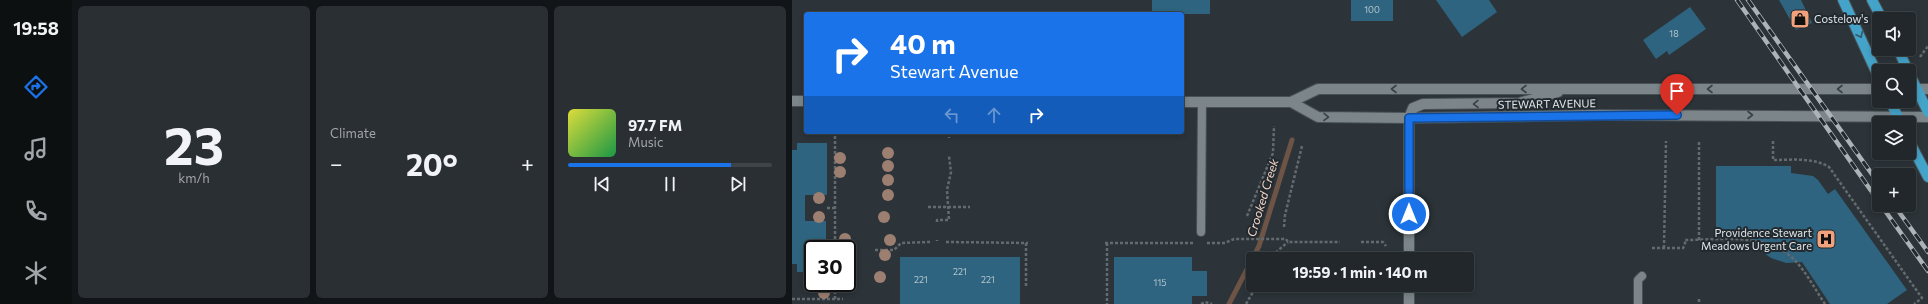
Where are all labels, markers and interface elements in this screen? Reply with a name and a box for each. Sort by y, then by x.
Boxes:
house number: 100 [1364,4,1380,15]
shop icon: Costelow's [1789,8,1811,30]
place label: Costelow's [1814,12,1868,25]
map controls [1872,12,1916,212]
button: sound [1872,12,1916,56]
text: 19:58 [13,17,59,39]
text: 40 m [890,26,956,60]
icon: right [824,28,876,80]
house number: 18 [1669,28,1679,39]
one-way arrow [1855,31,1863,39]
text: Stewart Avenue [890,60,1019,82]
button: search [1872,64,1916,108]
icon: directions [22,73,50,101]
pin [1660,74,1694,115]
icon: arrive [1666,80,1688,102]
one-way arrow [1391,85,1397,93]
one-way arrow [1521,85,1527,93]
one-way arrow [1707,85,1713,93]
one-way arrow [1837,85,1843,93]
street label: STEWART AVENUE [1498,96,1596,111]
one-way arrow [1473,100,1479,108]
icon: left [941,104,963,126]
icon: ahead [983,104,1005,126]
icon: right [1025,104,1047,126]
one-way arrow [1747,111,1753,119]
text: 23 [164,112,224,176]
one-way arrow [1323,113,1329,121]
text: 97.7 FM [628,116,682,134]
button: layers [1872,116,1916,160]
text: Climate [330,125,376,141]
text: Music [628,134,663,150]
icon: music [22,135,50,163]
text: 20° [406,145,458,182]
text: − [330,150,343,177]
text: + [521,150,534,177]
water label: Crooked Creek [1244,157,1281,238]
button: + [1872,168,1916,212]
text: km/h [178,170,210,186]
icon: previous [591,173,613,195]
icon: pause [659,173,681,195]
icon: next [727,173,749,195]
position arrow [1388,193,1430,235]
icon: phone [22,197,50,225]
place label: Providence Stewart Meadows Urgent Care [1701,226,1812,252]
hospital icon: Providence Stewart Meadows Urgent Care [1815,228,1837,250]
speed limit sign: 30 [804,240,856,292]
icon: climate [22,259,50,287]
text: 19:59 · 1 min · 140 m [1293,263,1427,281]
house number: 221 [953,266,967,277]
house number: 221 [914,274,928,285]
house number: 221 [981,274,995,285]
house number: 115 [1154,277,1166,288]

